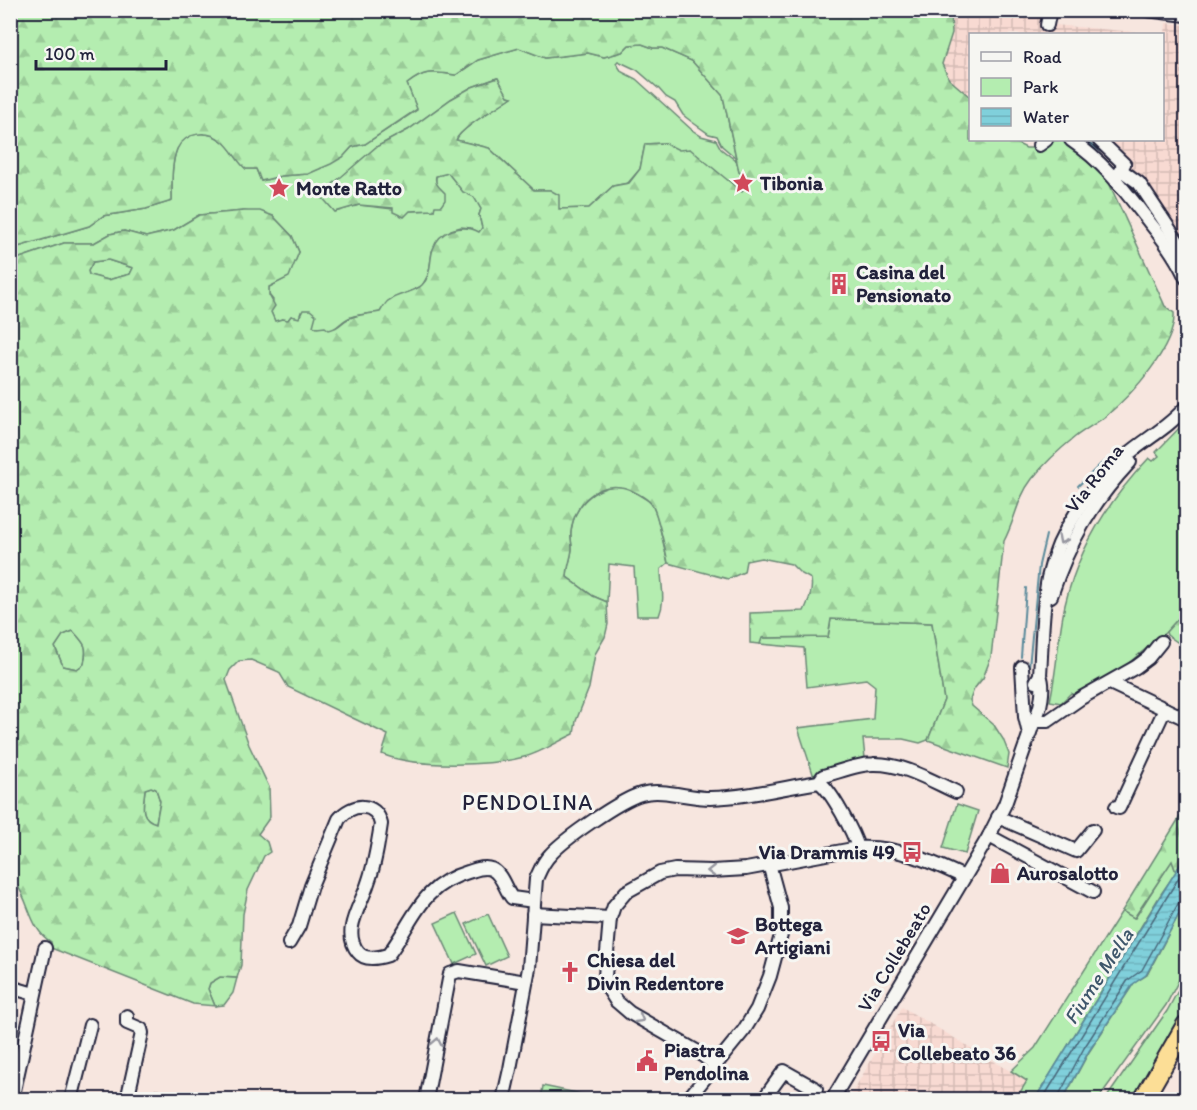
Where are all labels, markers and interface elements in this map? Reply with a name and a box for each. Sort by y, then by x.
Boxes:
scale bar [36,33,166,71]
legend [969,33,1164,141]
text: 100 m [45,43,95,65]
text: Road [1023,46,1062,68]
text: Park [1023,76,1058,98]
text: Water [1023,106,1069,128]
place icon: Tibonia [731,171,755,195]
place label: Tibonia [759,171,824,195]
place icon: Monte Ratto [267,176,291,200]
place label: Monte Ratto [296,176,402,200]
place label: Casina del Pensionato [856,260,951,307]
building icon: Casina del Pensionato [827,272,851,296]
street label: Via Roma [1060,438,1129,517]
one-way arrow [1058,533,1069,544]
district label: PENDOLINA [462,789,594,816]
place label: Via Drammis 49 [759,840,895,864]
bus stop icon: Via Drammis 49 [900,840,924,864]
shop icon: Aurosalotto [988,861,1012,885]
place label: Aurosalotto [1016,861,1118,885]
one-way arrow [706,865,715,877]
street label: Via Collebeato [852,898,936,1016]
place label: Bottega Artigiani [754,912,831,960]
water label: Fiume Mella [1058,923,1139,1029]
school or university icon: Bottega Artigiani [726,924,750,948]
place label: Chiesa del Divin Redentore [587,948,724,995]
church icon: Chiesa del Divin Redentore [558,960,582,984]
one-way arrow [634,1012,644,1023]
place label: Via Collebeato 36 [898,1018,1016,1065]
bus stop icon: Via Collebeato 36 [869,1029,893,1053]
one-way arrow [430,1037,443,1047]
place label: Piastra Pendolina [664,1038,750,1085]
public building icon: Piastra Pendolina [635,1049,659,1073]

